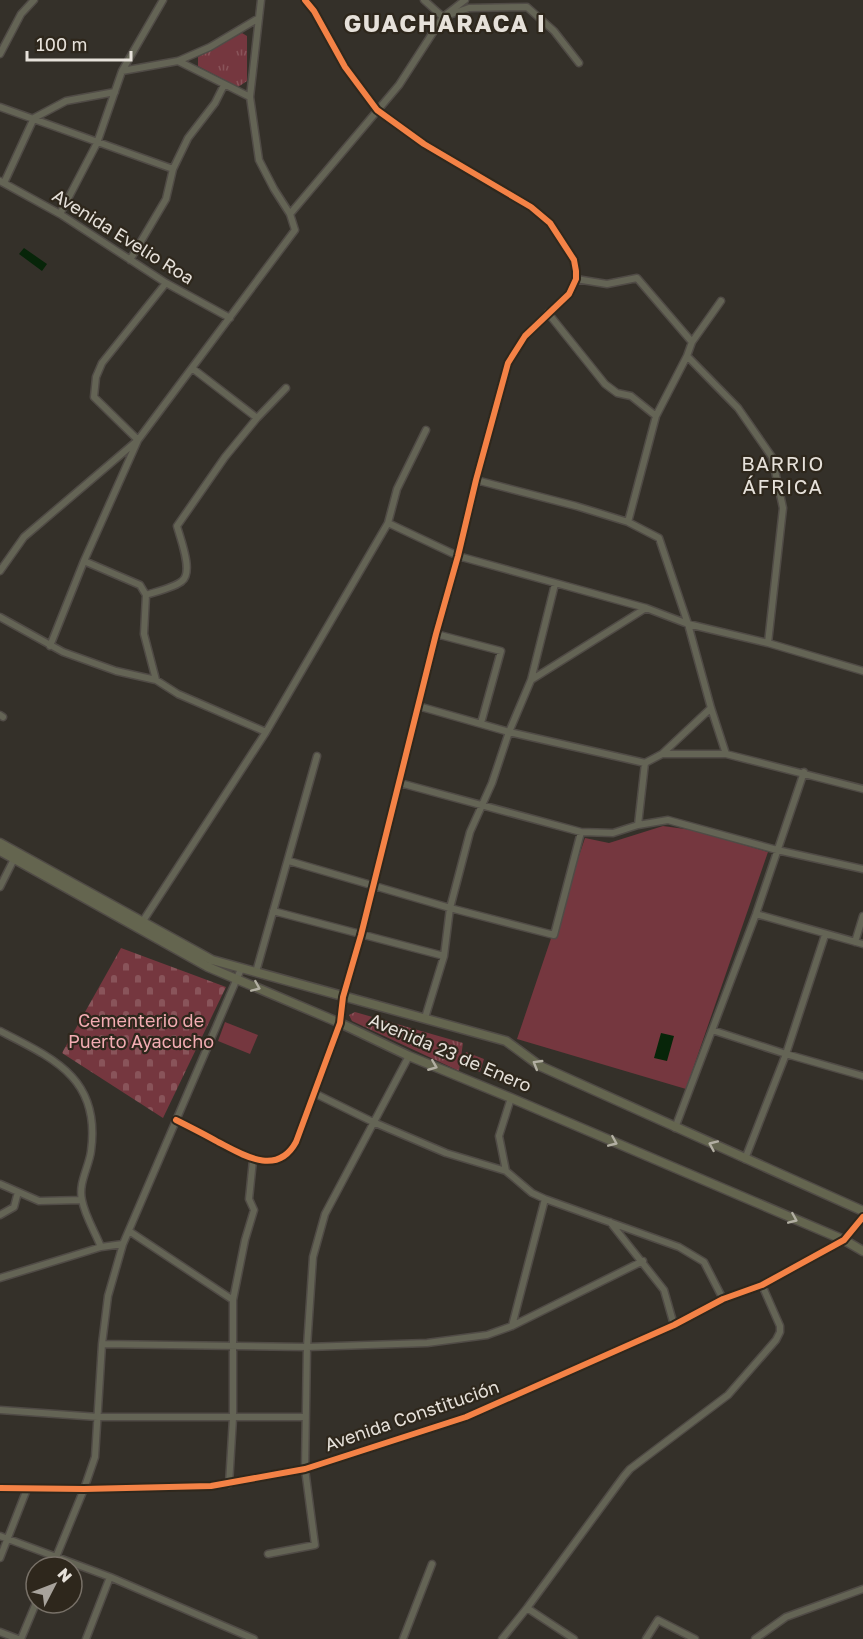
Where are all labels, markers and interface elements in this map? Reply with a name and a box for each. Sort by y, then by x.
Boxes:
district label: GUACHARACA I [344,8,546,37]
scale bar [27,24,130,62]
text: 100 m [36,33,87,55]
street label: Avenida Evelio Roa [49,184,198,289]
district label: BARRIO ÁFRICA [741,451,825,498]
one-way arrow [249,980,260,992]
street label: Avenida 23 de Enero [366,1008,535,1096]
park label: Cementerio de Puerto Ayacucho [68,1009,214,1052]
one-way arrow [428,1059,438,1072]
one-way arrow [533,1059,543,1071]
one-way arrow [607,1135,618,1147]
one-way arrow [709,1141,720,1153]
one-way arrow [786,1211,797,1223]
street label: Avenida Constitución [322,1375,502,1455]
north arrow [24,1555,84,1615]
text: N [54,1564,77,1586]

